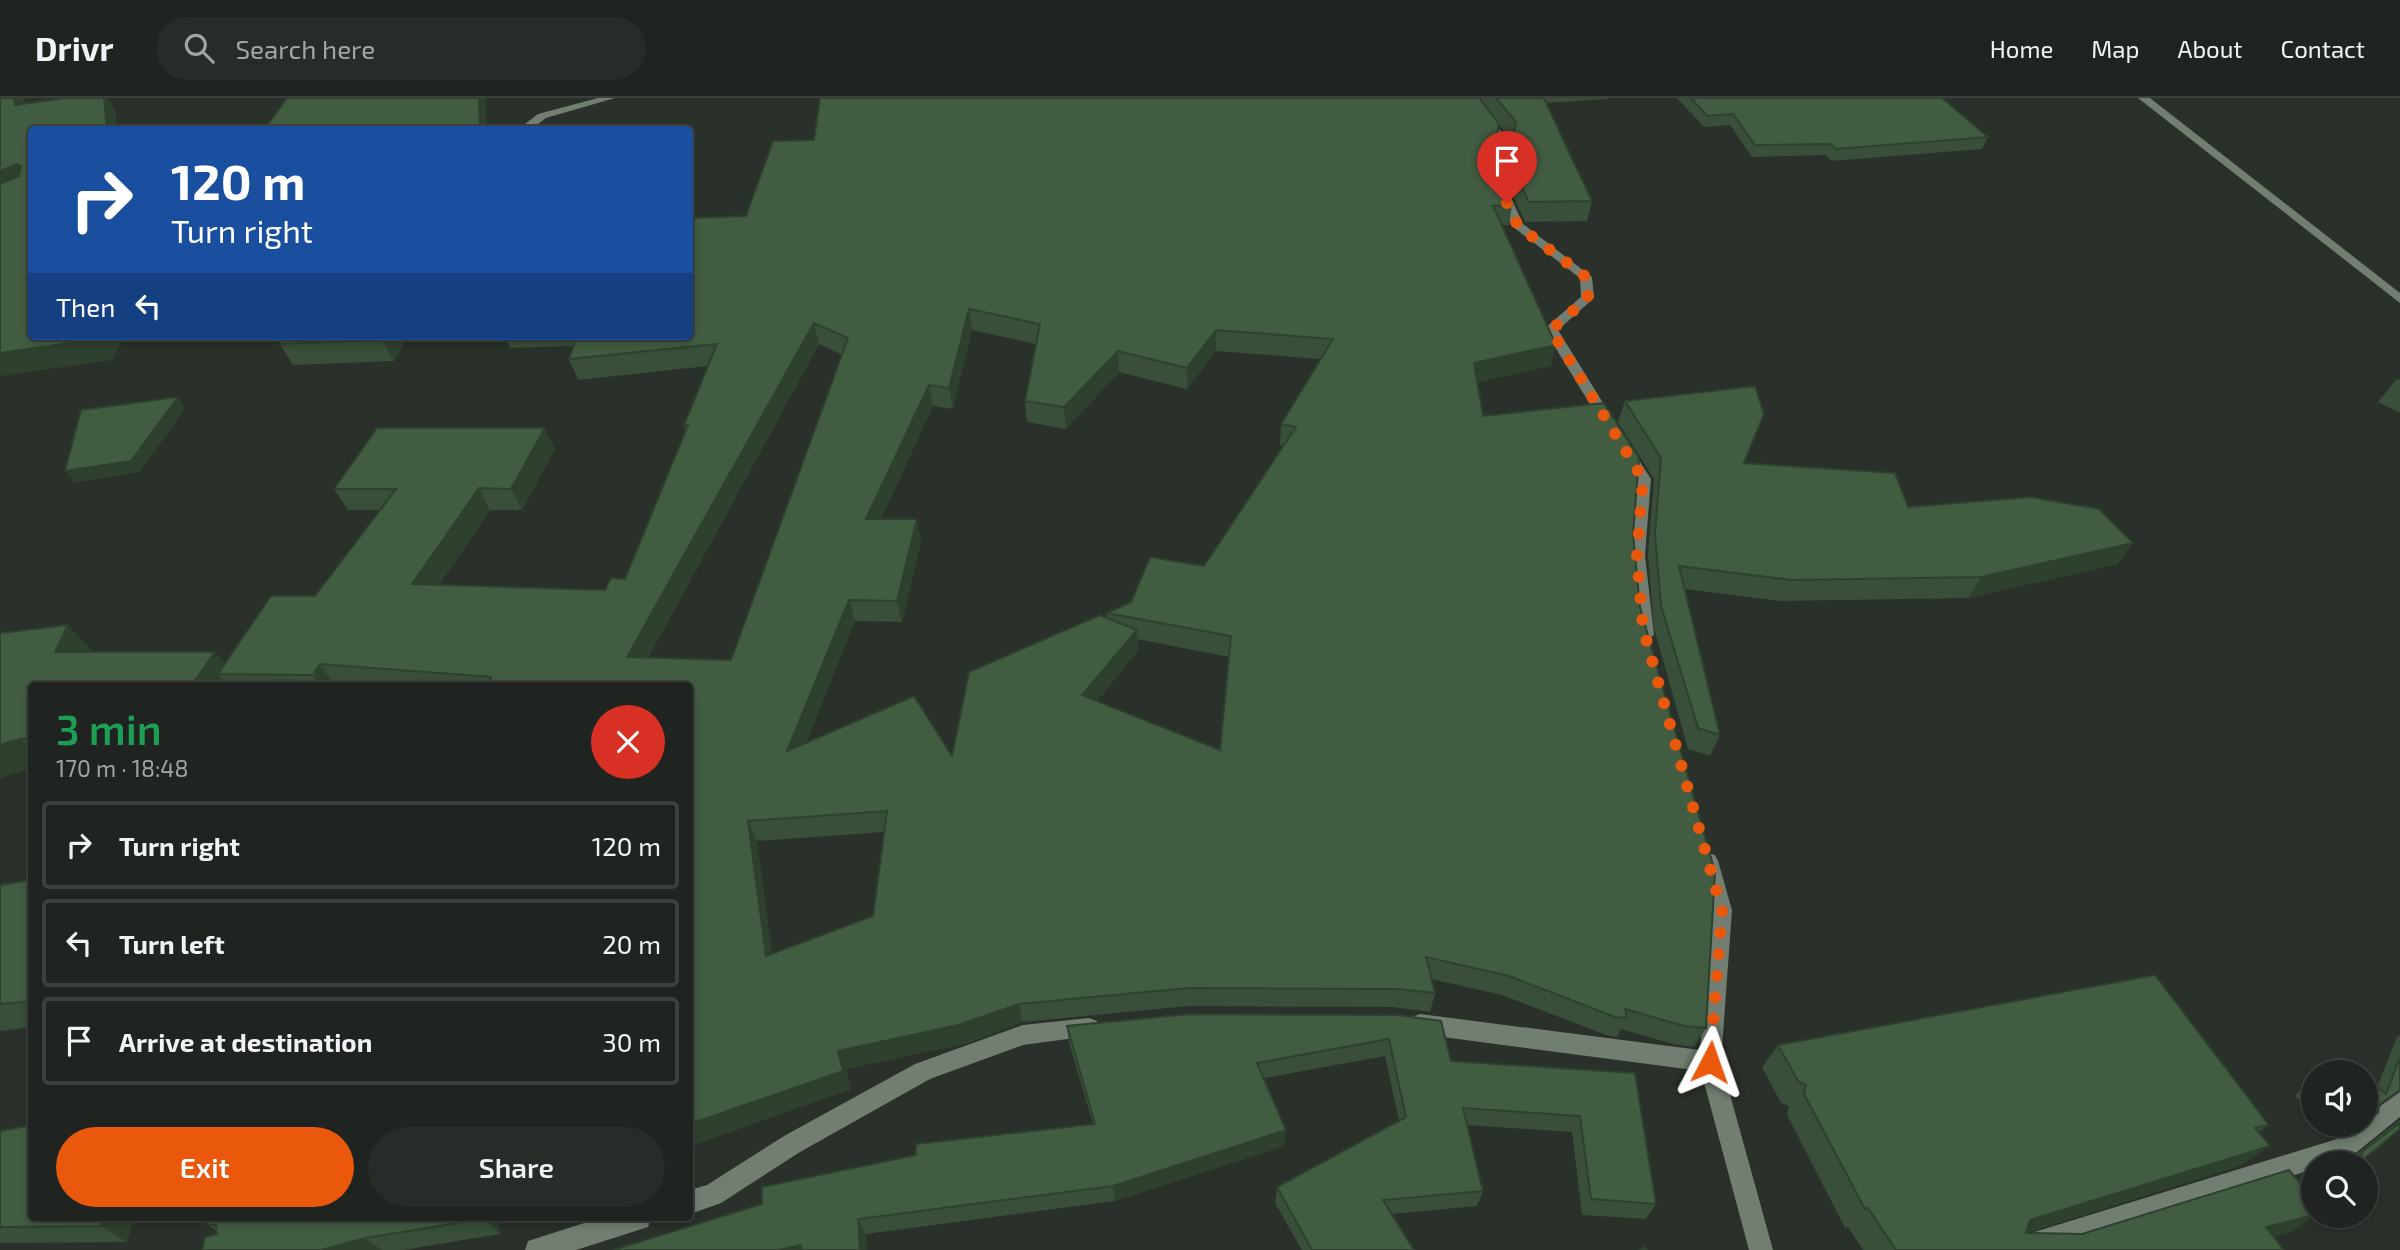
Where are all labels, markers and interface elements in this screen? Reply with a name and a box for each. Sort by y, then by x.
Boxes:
search box [156,17,646,80]
text: Drivr [35,28,114,68]
icon: search [180,29,218,67]
text: Search here [236,33,375,64]
text: Home [1990,34,2053,63]
text: Map [2091,34,2139,63]
text: About [2177,34,2243,63]
text: Contact [2281,34,2365,63]
pin [1477,131,1537,203]
icon: arrive [1488,142,1526,180]
text: 120 m [171,151,305,210]
icon: right [56,154,147,245]
text: Turn right [171,211,313,249]
icon: left [129,287,167,325]
text: Then [56,291,115,322]
text: 3 min [56,703,162,753]
button: close [591,705,665,779]
text: 170 m · 18:48 [56,754,188,782]
icon: right [60,826,98,864]
text: Turn right [119,830,240,861]
text: 120 m [592,830,661,861]
icon: left [60,924,98,962]
text: Turn left [119,928,225,959]
text: 20 m [602,928,661,959]
icon: arrive [60,1022,98,1060]
position arrow [1673,1025,1747,1099]
text: Arrive at destination [119,1026,372,1057]
text: 30 m [602,1026,661,1057]
map controls [2301,1060,2378,1228]
button: sound [2301,1060,2378,1137]
button: Exit [56,1127,354,1207]
button: Share [368,1127,665,1207]
button: search [2301,1151,2378,1228]

